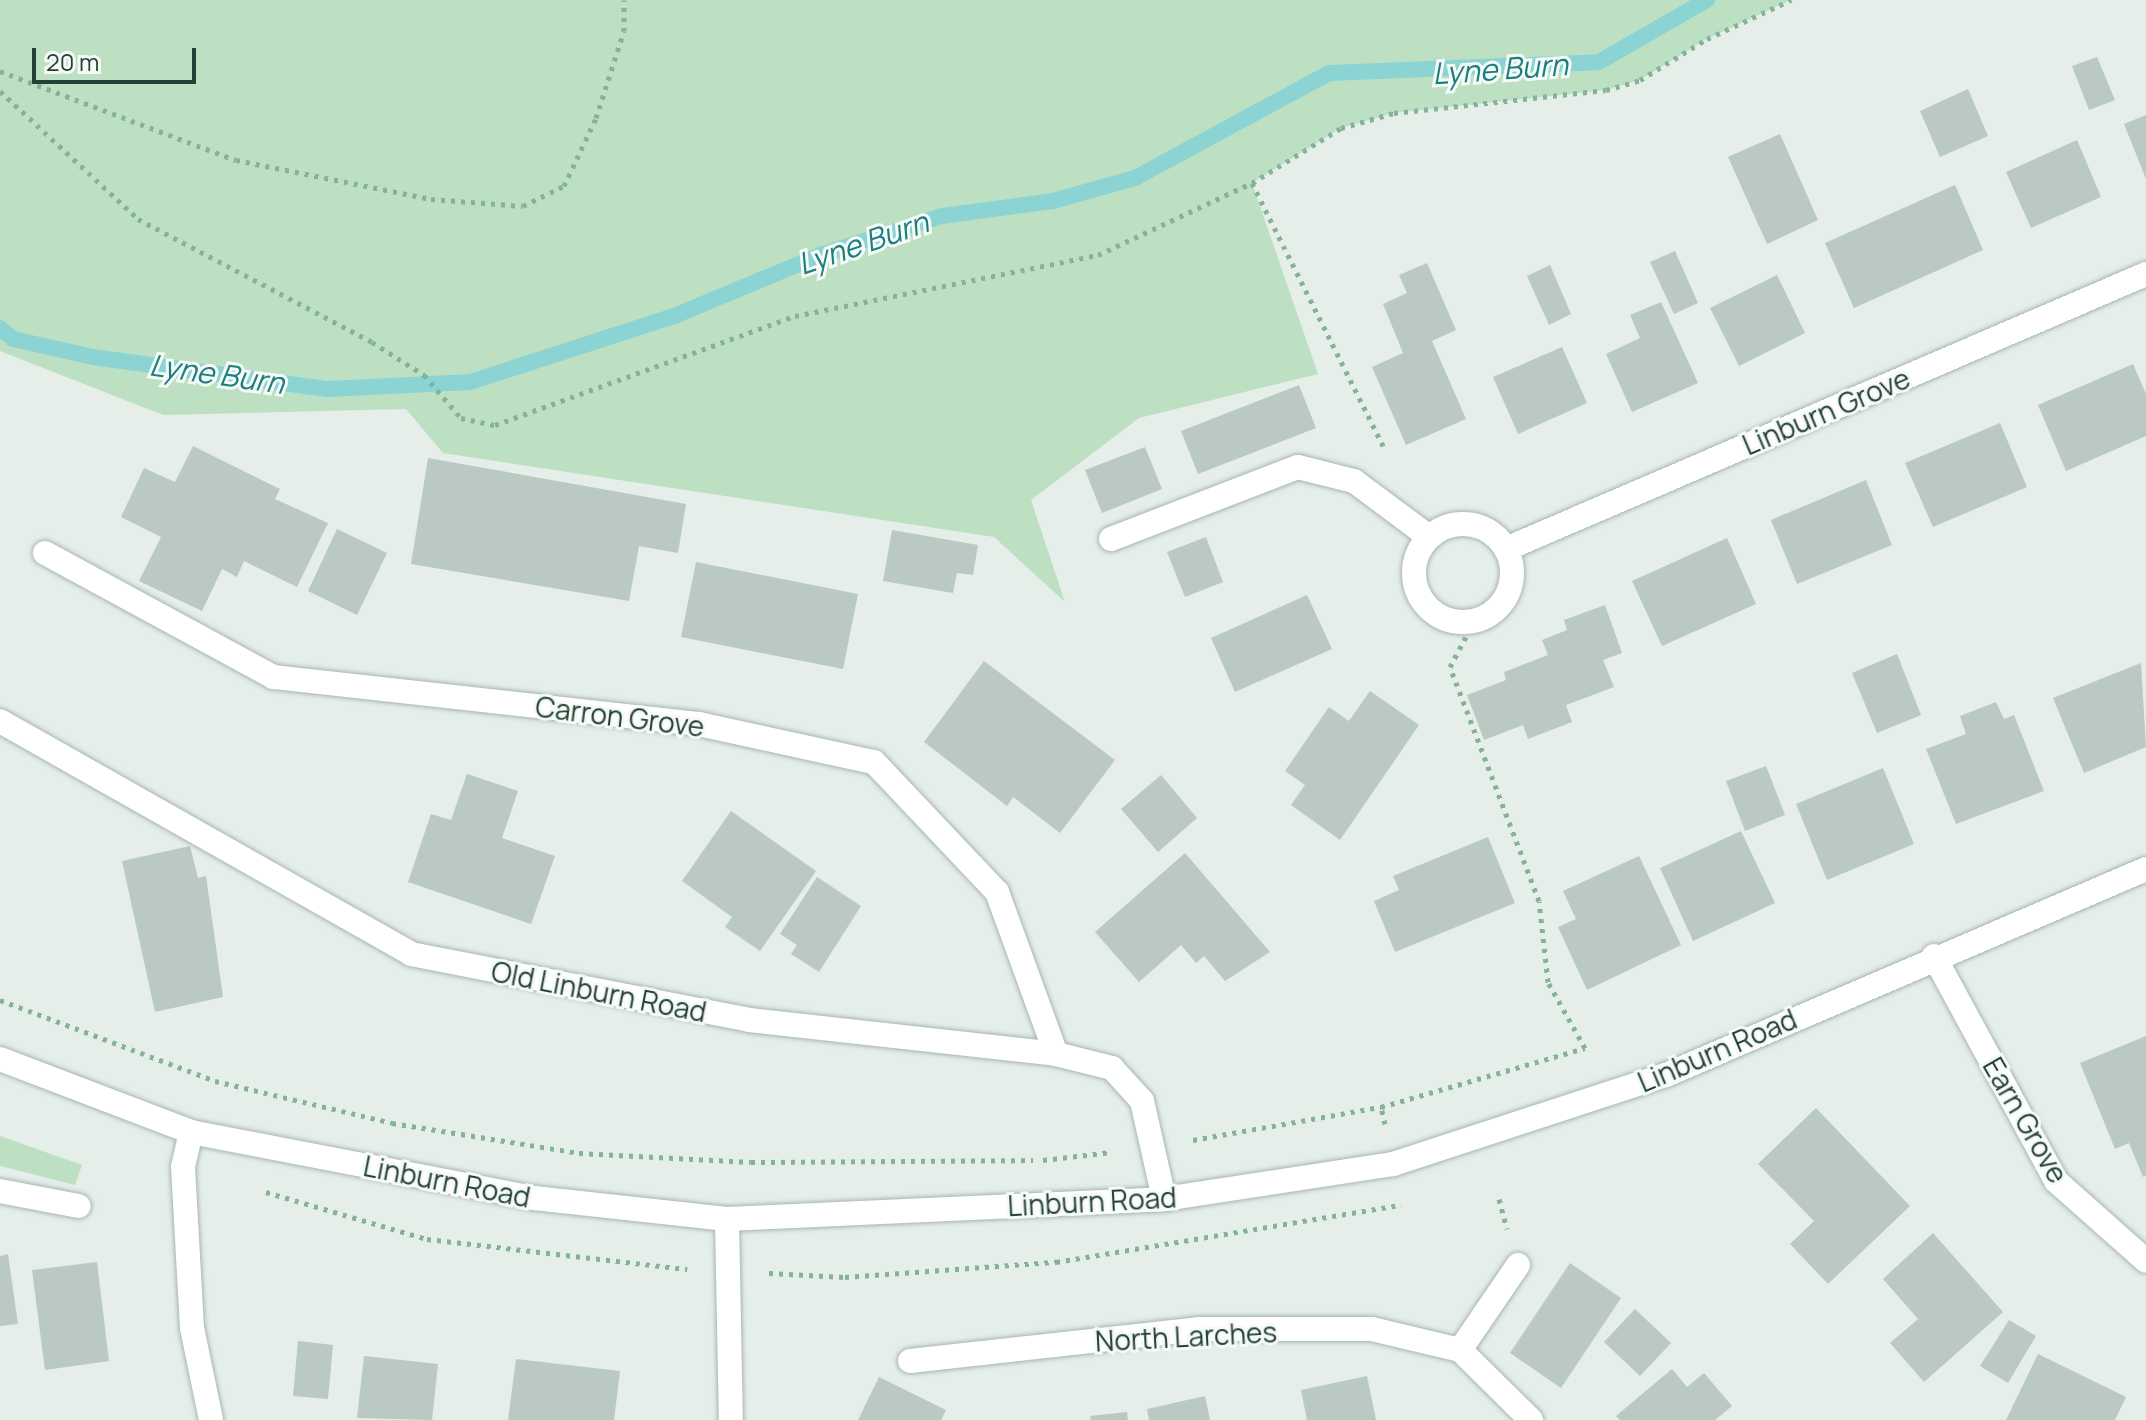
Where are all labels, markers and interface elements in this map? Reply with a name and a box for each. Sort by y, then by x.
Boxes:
scale bar [36,32,200,82]
text: 20 m [46,45,99,78]
water label: Lyne Burn [1431,46,1569,92]
water label: Lyne Burn [793,204,933,282]
water label: Lyne Burn [147,347,287,401]
street label: Linburn Grove [1737,361,1915,461]
street label: Carron Grove [534,689,706,743]
street label: Old Linburn Road [489,954,709,1028]
street label: Linburn Road [1632,1001,1802,1099]
street label: Earn Grove [1977,1051,2075,1189]
street label: Linburn Road [361,1148,533,1214]
street label: Linburn Road [1007,1180,1177,1222]
street label: North Larches [1094,1314,1278,1358]

